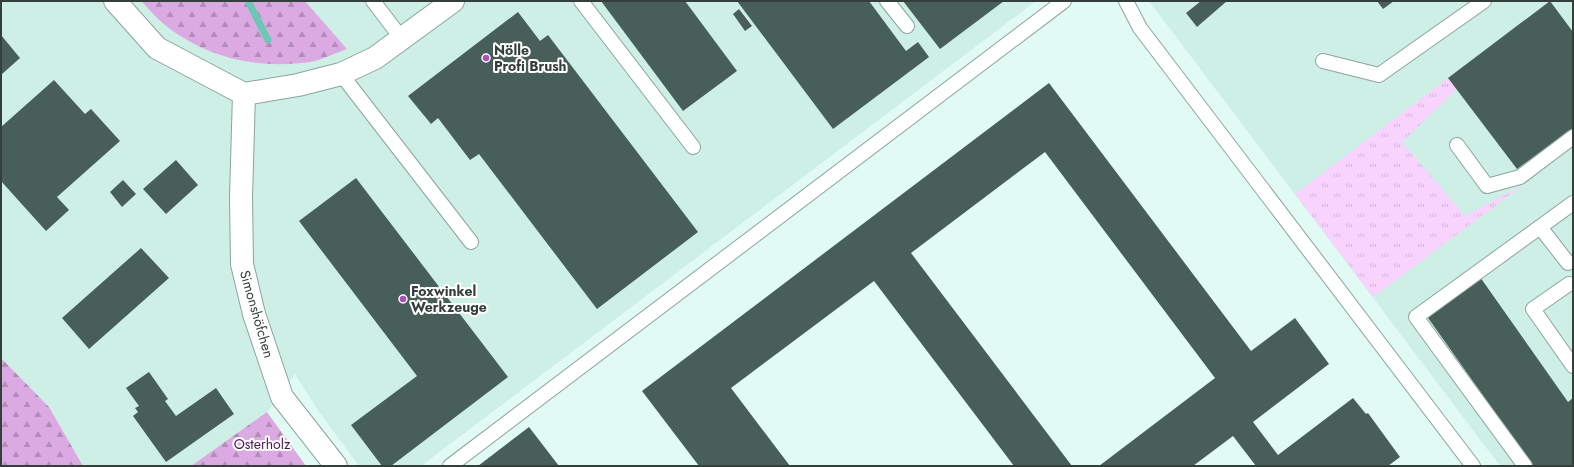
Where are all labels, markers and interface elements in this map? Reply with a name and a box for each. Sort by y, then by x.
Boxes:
place label: Nölle Profi Brush [494,40,567,76]
marker: Nölle Profi Brush [481,53,491,63]
street label: Simonshöfchen [235,268,279,360]
place label: Foxwinkel Werkzeuge [411,281,487,317]
marker: Foxwinkel Werkzeuge [398,294,408,304]
park label: Osterholz [234,434,291,454]

